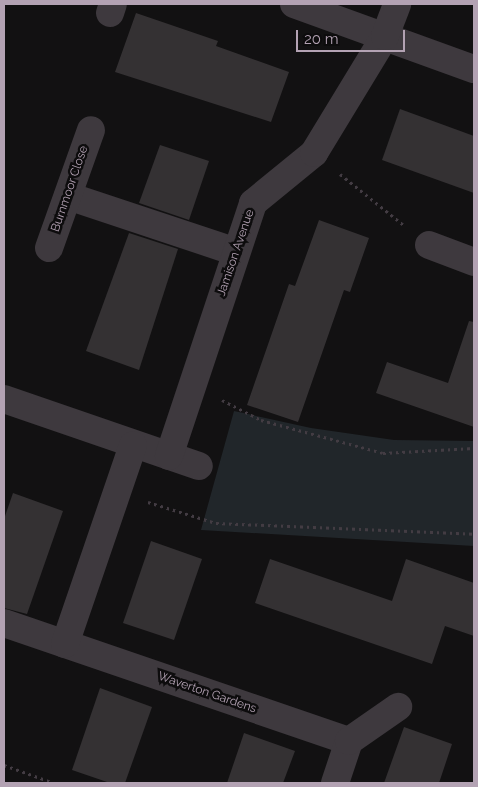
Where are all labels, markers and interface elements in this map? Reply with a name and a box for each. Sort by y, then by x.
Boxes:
scale bar [298,20,407,52]
text: 20 m [304,30,339,48]
street label: Burnmoor Close [48,144,92,234]
street label: Jamison Avenue [214,208,258,298]
street label: Waverton Gardens [156,669,258,717]

